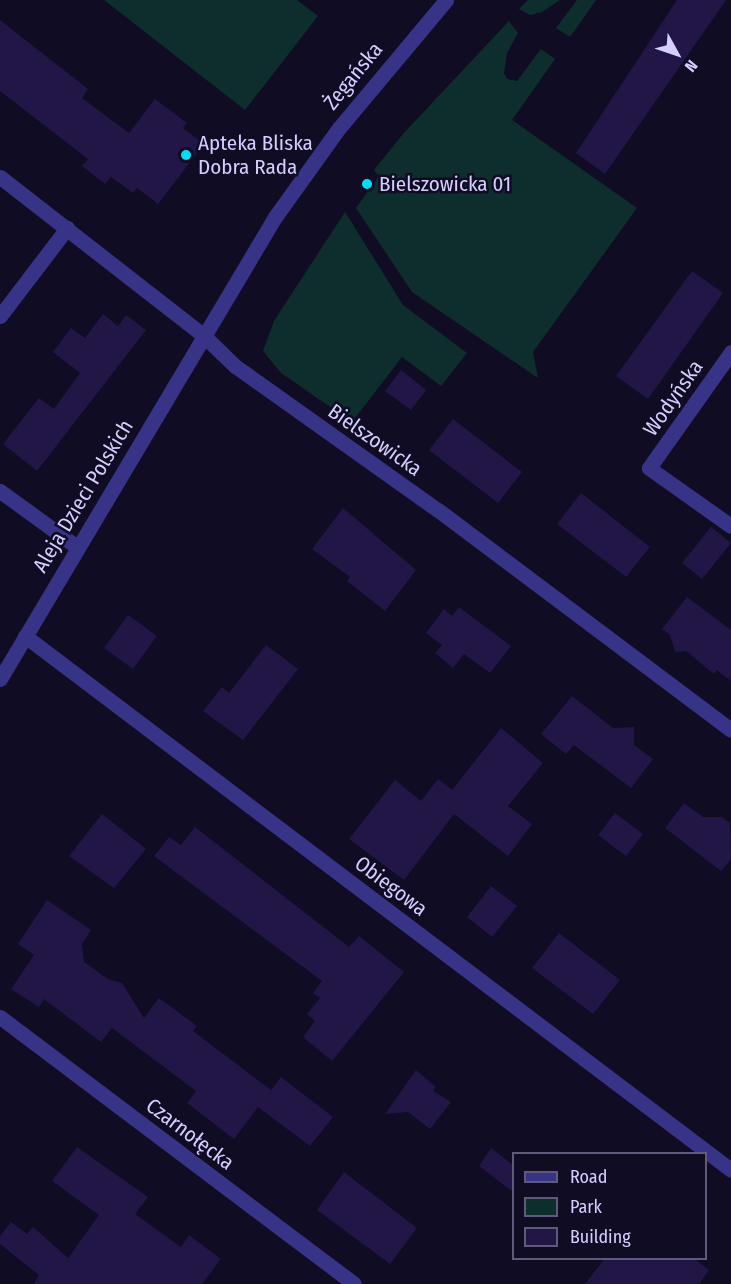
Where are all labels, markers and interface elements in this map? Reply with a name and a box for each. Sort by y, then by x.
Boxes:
north arrow [647,24,707,84]
street label: Żegańska [318,37,388,115]
text: N [681,56,702,76]
place label: Apteka Bliska Dobra Rada [198,130,313,180]
marker: Apteka Bliska Dobra Rada [179,148,193,162]
place label: Bielszowicka 01 [379,171,511,197]
marker: Bielszowicka 01 [360,177,374,191]
street label: Wodyńska [638,355,708,441]
street label: Bielszowicka [323,399,427,481]
street label: Aleja Dzieci Polskich [27,415,139,577]
street label: Obiegowa [350,851,432,921]
street label: Czarnołęcka [141,1093,239,1175]
legend [512,1152,707,1260]
text: Road [570,1166,607,1188]
text: Park [570,1196,602,1218]
text: Building [570,1226,631,1248]

